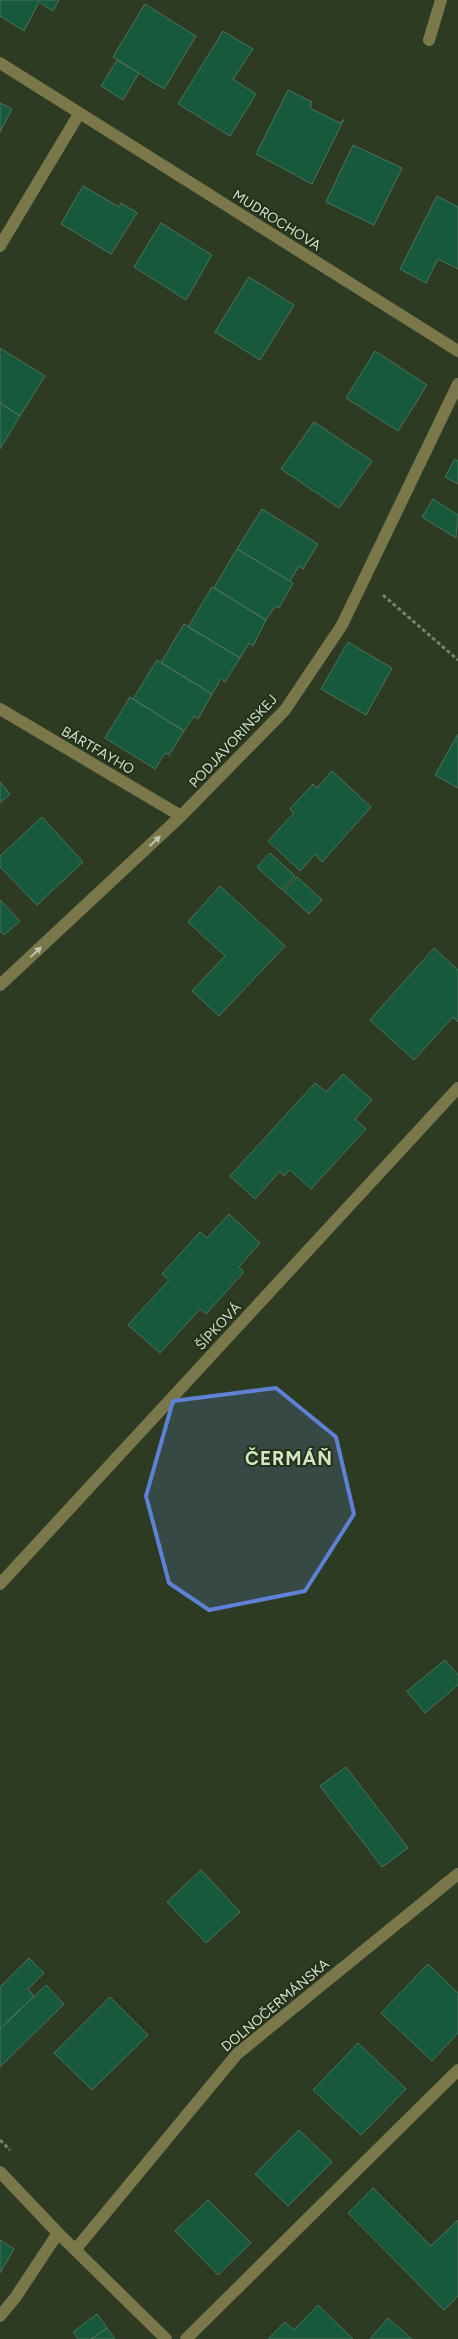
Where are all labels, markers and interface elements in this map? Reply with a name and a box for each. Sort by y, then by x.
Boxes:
street label: MUDROCHOVA [229,186,324,255]
street label: PODJAVORINSKEJ [186,691,281,791]
street label: BÁRTFAYHO [58,723,137,778]
one-way arrow [148,835,160,847]
one-way arrow [29,946,41,958]
street label: ŠÍPKOVÁ [192,1299,245,1354]
district label: ČERMÁŇ [245,1447,333,1470]
street label: DOLNOČERMÁNSKA [218,1955,333,2055]

